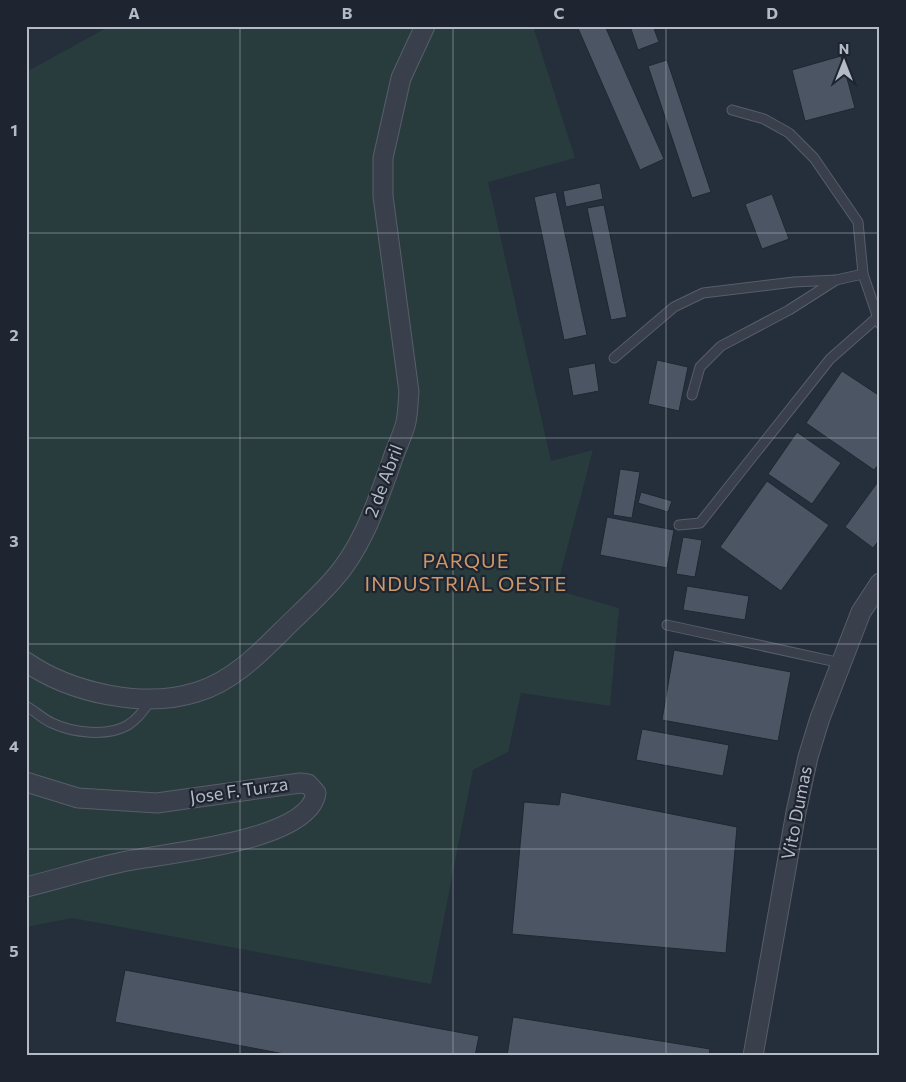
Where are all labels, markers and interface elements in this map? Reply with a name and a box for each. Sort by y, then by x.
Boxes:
text: A [128,3,140,22]
text: B [342,3,353,22]
text: C [554,3,565,22]
text: D [766,3,778,22]
north arrow [818,38,868,88]
text: N [839,40,849,57]
text: 1 [10,120,18,139]
text: 2 [9,325,19,344]
street label: 2 de Abril [359,441,407,520]
text: 3 [9,531,19,550]
district label: PARQUE INDUSTRIAL OESTE [365,548,567,595]
text: 4 [9,736,19,755]
street label: Vito Dumas [776,764,816,862]
street label: Jose F. Turza [188,772,289,808]
text: 5 [9,941,19,960]

